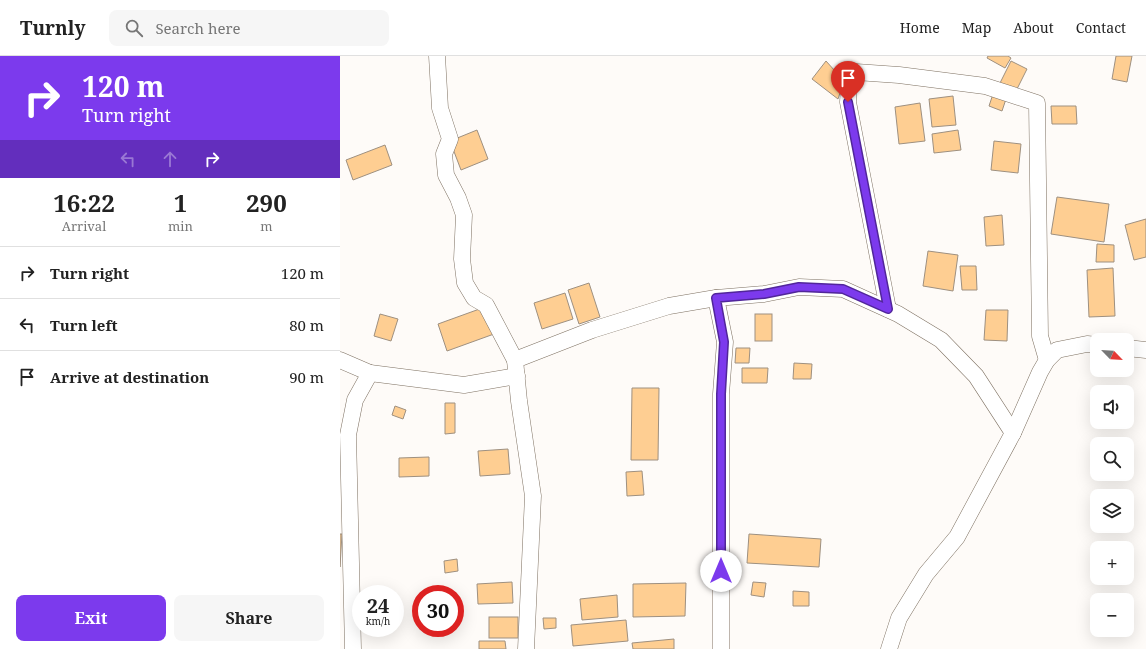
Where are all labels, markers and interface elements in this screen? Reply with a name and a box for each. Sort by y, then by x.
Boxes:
search box [109,10,389,46]
text: Turnly [20,15,85,41]
icon: search [123,17,145,39]
text: Search here [155,18,241,38]
text: Home [900,18,940,37]
text: Map [962,18,991,37]
text: About [1013,18,1054,37]
text: Contact [1076,18,1126,37]
pin [831,61,865,102]
text: 120 m [82,67,164,105]
icon: arrive [837,67,859,89]
icon: right [16,72,68,124]
text: Turn right [82,103,171,127]
icon: left [117,148,139,170]
icon: ahead [159,148,181,170]
icon: right [201,148,223,170]
text: 16:22 [53,186,115,219]
text: 1 [174,186,187,219]
text: 290 [246,186,287,219]
text: Arrival [62,217,106,235]
text: min [168,217,193,235]
text: m [260,217,273,235]
icon: right [16,262,38,284]
text: Turn right [50,263,129,283]
text: 120 m [281,263,324,283]
icon: left [16,314,38,336]
text: Turn left [50,315,118,335]
text: 80 m [289,315,324,335]
north arrow [1090,333,1134,377]
map controls [1090,333,1134,637]
icon: arrive [16,366,38,388]
text: Arrive at destination [50,367,209,387]
text: 90 m [289,367,324,387]
button: sound [1090,385,1134,429]
button: search [1090,437,1134,481]
button: layers [1090,489,1134,533]
button: + [1090,541,1134,585]
position arrow [700,550,742,592]
speed limit sign: 30 [412,585,464,637]
text: 24 [367,592,389,619]
button: − [1090,593,1134,637]
button: Exit [16,595,166,641]
button: Share [174,595,324,641]
text: km/h [366,614,390,628]

